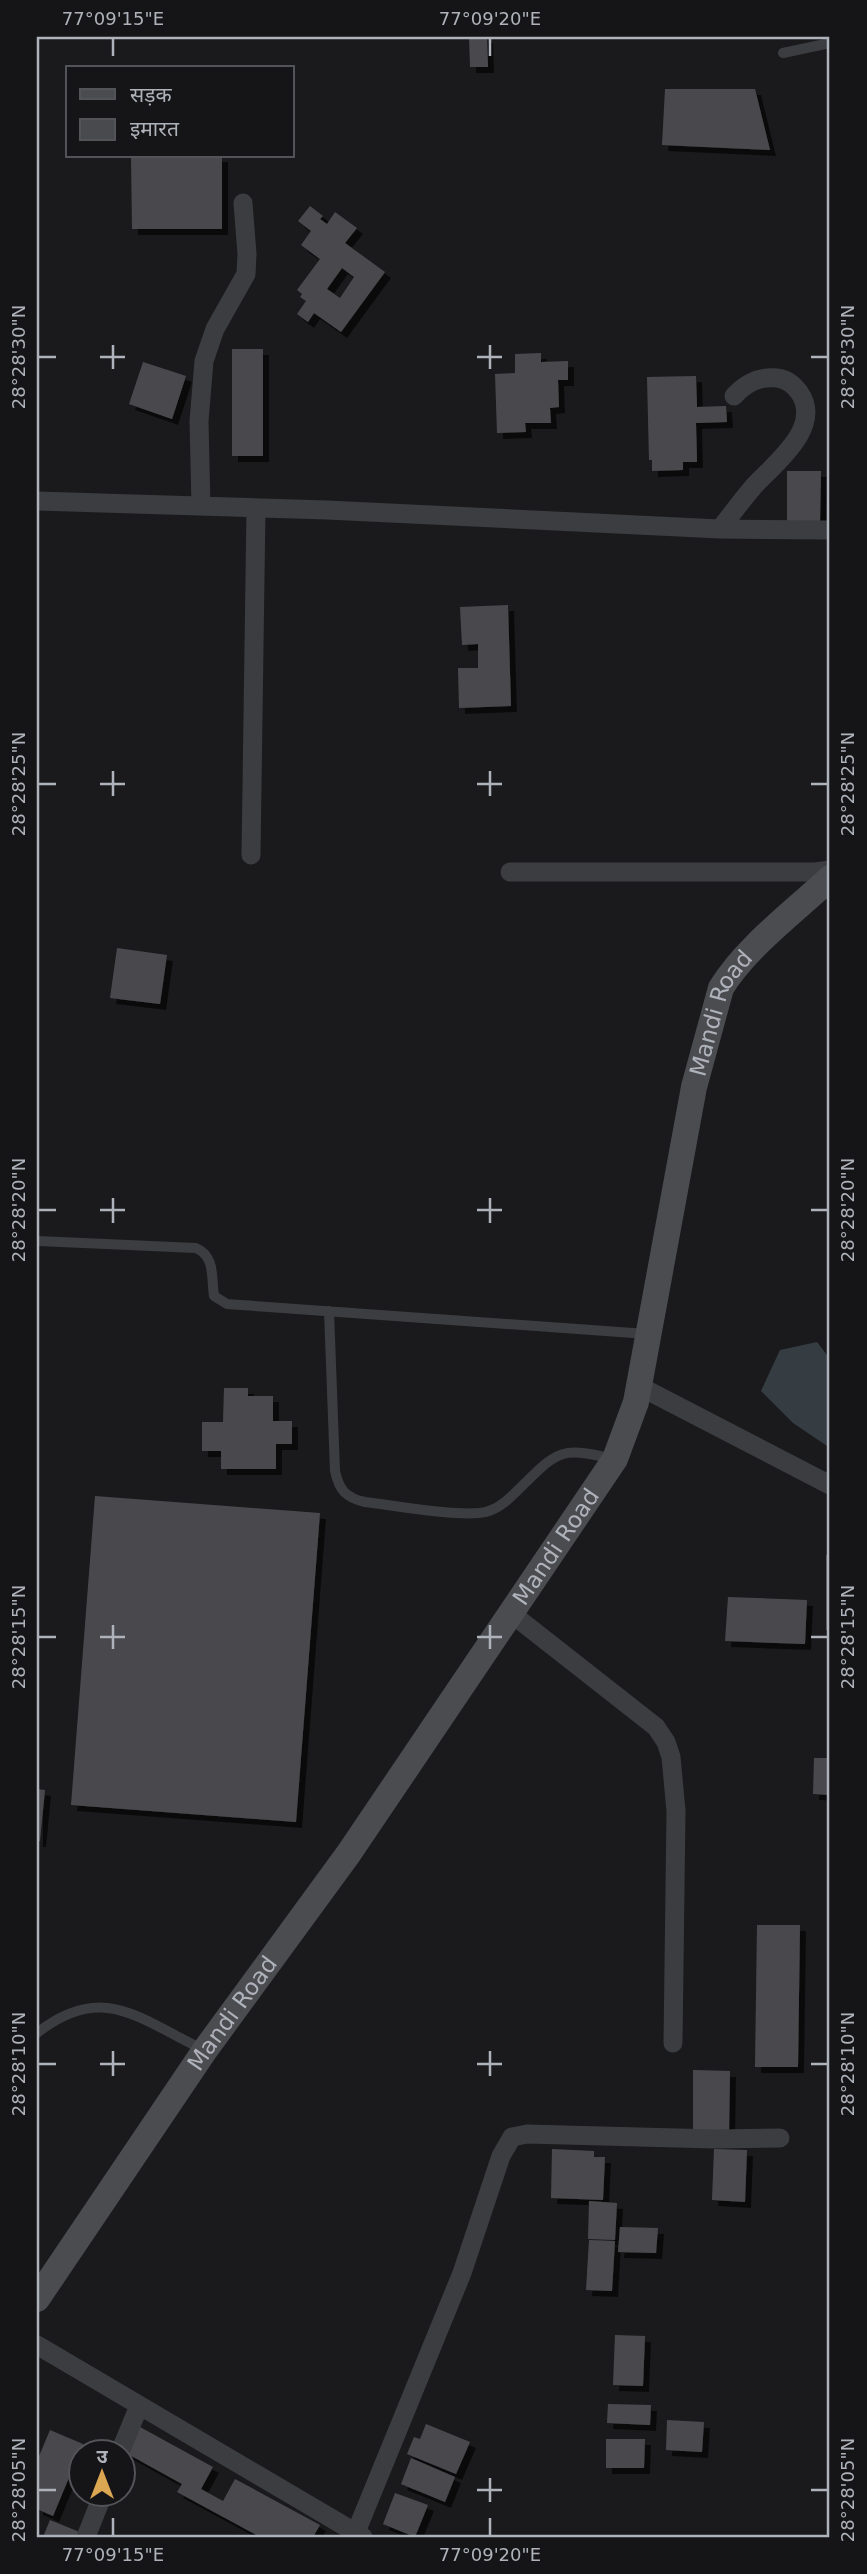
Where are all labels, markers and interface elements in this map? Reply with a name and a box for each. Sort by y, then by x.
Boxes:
text: 77°09'15"E [62,8,164,29]
text: 77°09'20"E [439,8,541,29]
legend [66,66,294,158]
text: सड़क [130,83,172,107]
text: इमारत [130,117,180,141]
text: 28°28'30"N [8,305,29,409]
text: 28°28'30"N [837,305,858,409]
text: 28°28'25"N [8,732,29,836]
text: 28°28'25"N [837,732,858,836]
street label: Mandi Road [685,945,758,1079]
text: 28°28'20"N [8,1158,29,1262]
text: 28°28'20"N [837,1158,858,1262]
street label: Mandi Road [507,1484,604,1610]
text: 28°28'15"N [8,1585,29,1689]
text: 28°28'15"N [837,1585,858,1689]
street label: Mandi Road [182,1951,282,2075]
text: 28°28'10"N [8,2012,29,2116]
text: 28°28'10"N [837,2012,858,2116]
text: 28°28'05"N [8,2438,29,2542]
north arrow [66,2438,136,2508]
text: 28°28'05"N [837,2438,858,2542]
text: उ [96,2445,108,2467]
text: 77°09'15"E [62,2544,164,2565]
text: 77°09'20"E [439,2544,541,2565]

